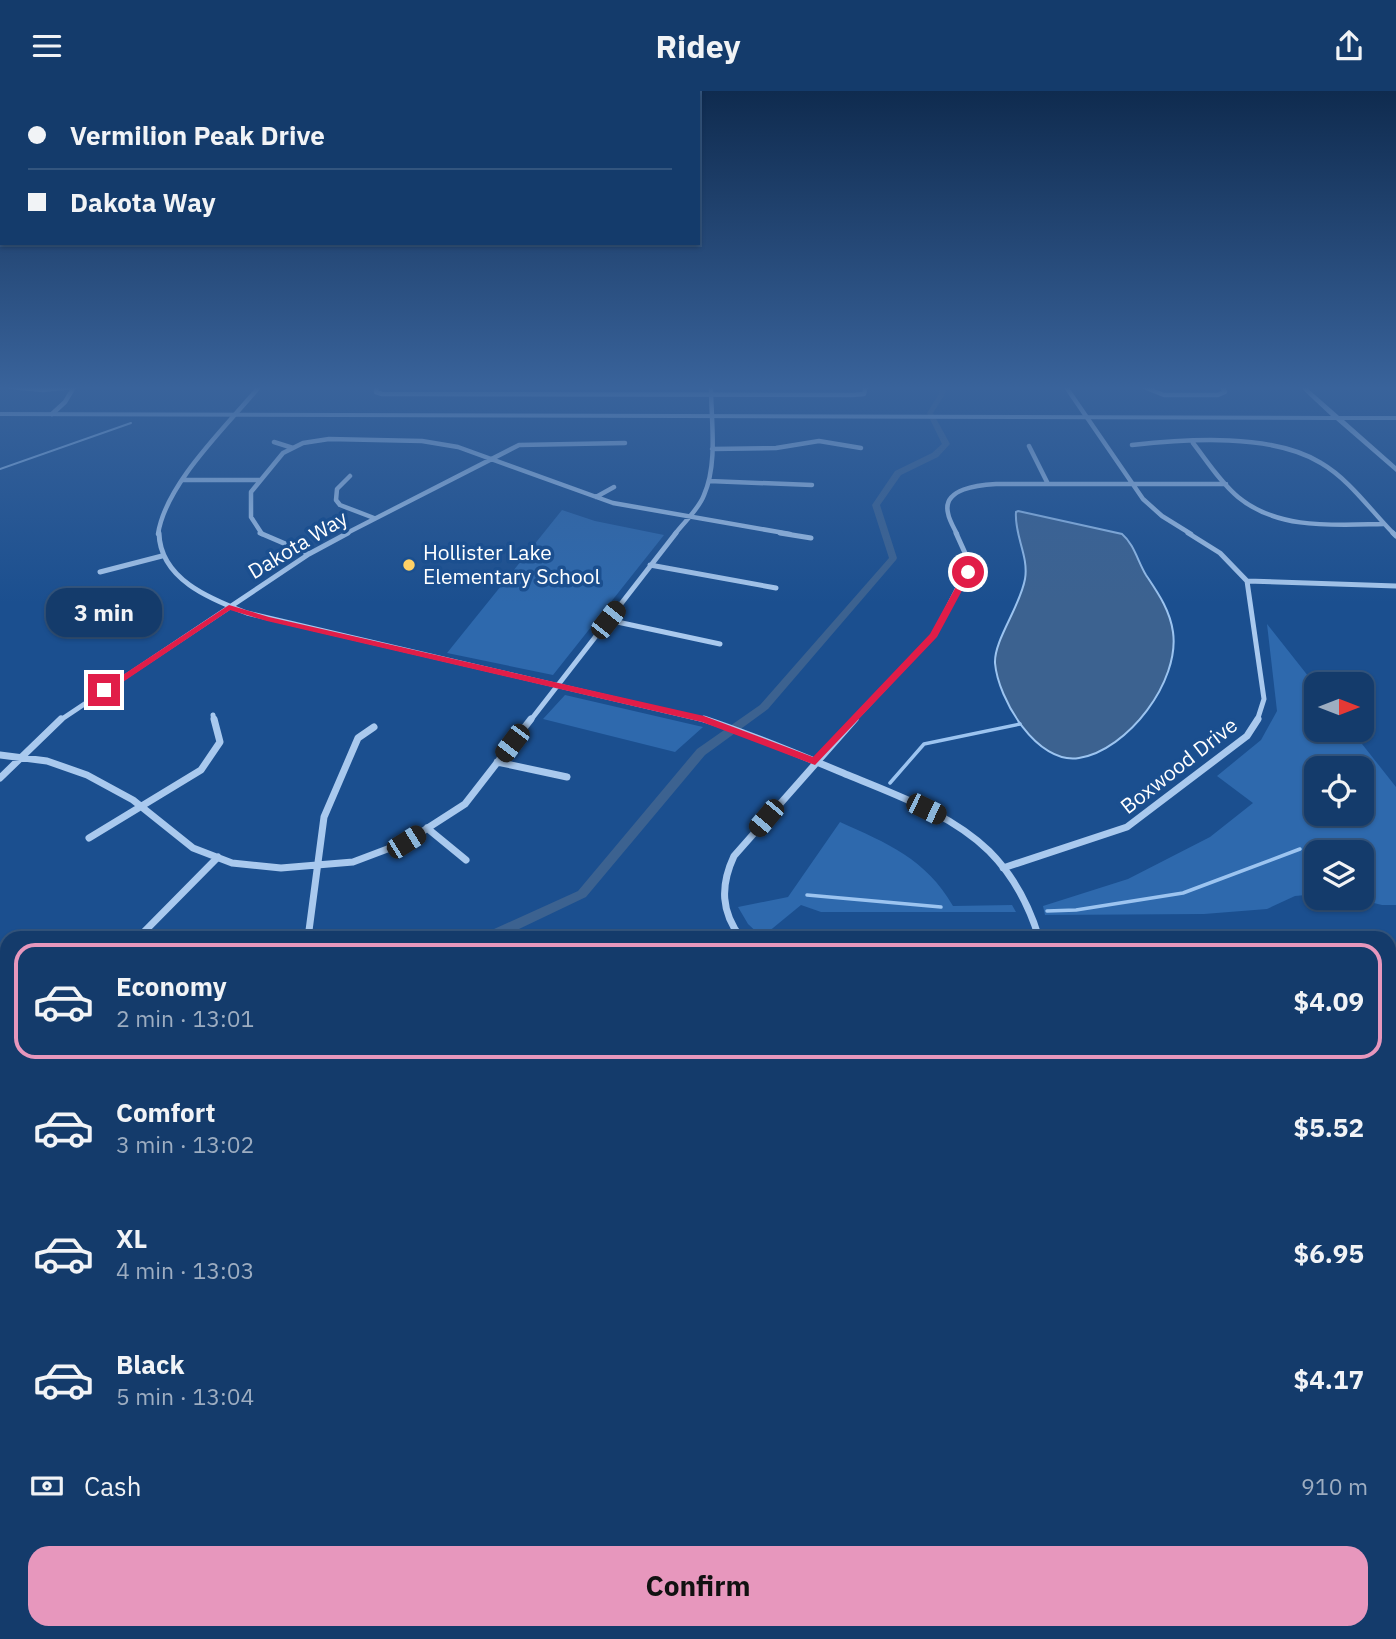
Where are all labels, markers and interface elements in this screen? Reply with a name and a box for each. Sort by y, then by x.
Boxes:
text: Ridey [655,25,741,67]
icon: menu [28,27,66,65]
icon: share [1330,27,1368,65]
text: Vermilion Peak Drive [70,118,325,152]
text: Dakota Way [70,185,216,219]
street label: Dakota Way [243,503,353,585]
place label: Hollister Lake Elementary School [423,538,600,590]
route start [952,556,984,588]
marker: Hollister Lake Elementary School [401,557,417,573]
callout: 3 min [46,589,162,637]
text: 3 min [74,597,134,627]
car [587,597,630,643]
north arrow [1304,672,1374,742]
map controls [1304,672,1374,910]
route end [88,674,120,706]
street label: Boxwood Drive [1114,711,1243,820]
car [491,720,534,766]
button: locate [1304,756,1374,826]
car [903,790,950,828]
car [745,795,788,841]
car [383,822,430,862]
button: layers [1304,840,1374,910]
text: Economy [116,969,227,1003]
icon: car [32,970,95,1033]
text: $4.09 [1294,984,1364,1018]
text: 2 min · 13:01 [116,1003,254,1033]
text: Comfort [116,1095,215,1129]
icon: car [32,1096,95,1159]
text: $5.52 [1294,1110,1364,1144]
text: 3 min · 13:02 [116,1129,254,1159]
text: XL [116,1221,147,1255]
icon: car [32,1222,95,1285]
text: $6.95 [1294,1236,1364,1270]
text: 4 min · 13:03 [116,1255,254,1285]
text: Black [116,1347,184,1381]
icon: car [32,1348,95,1411]
text: $4.17 [1294,1362,1364,1396]
text: 5 min · 13:04 [116,1381,254,1411]
icon: cash [28,1467,66,1505]
text: Cash [84,1469,141,1503]
text: 910 m [1301,1471,1368,1501]
button: Confirm [28,1546,1368,1626]

